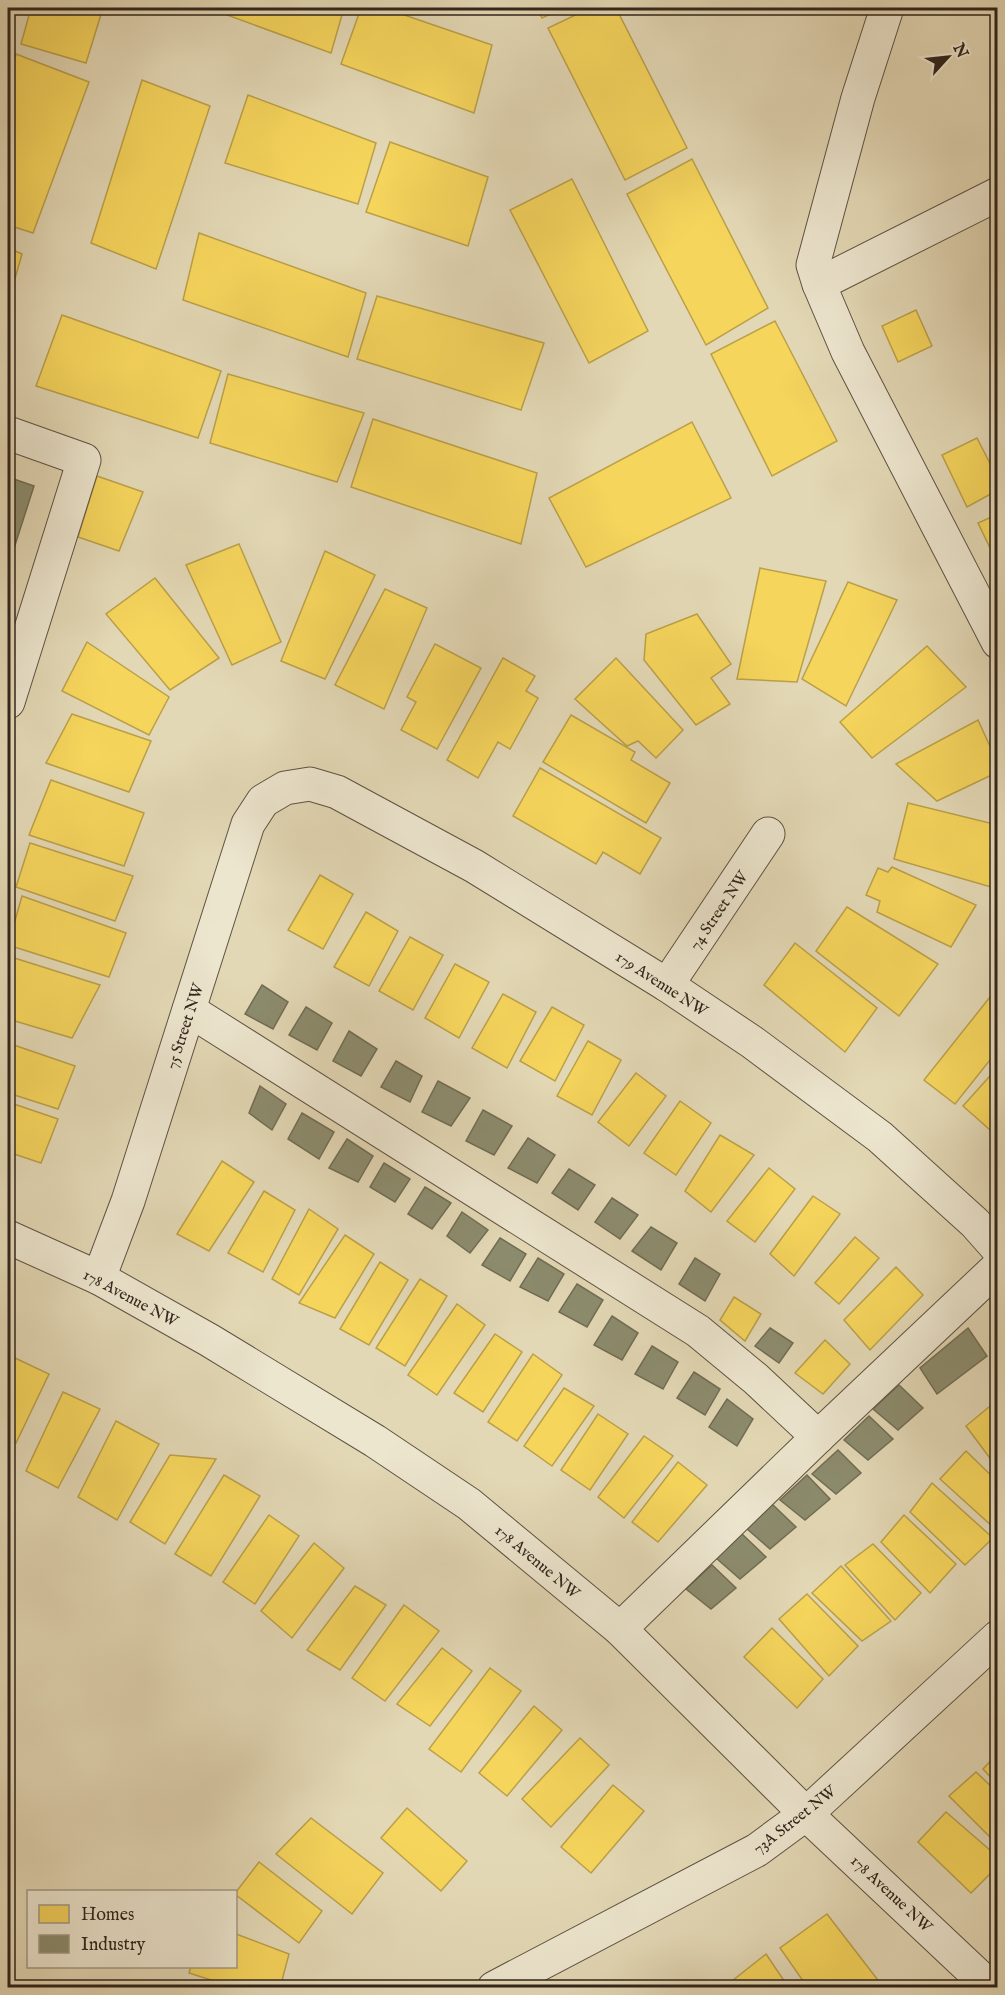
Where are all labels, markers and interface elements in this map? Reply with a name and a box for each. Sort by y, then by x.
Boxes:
north arrow [918,27,978,87]
text: N [947,39,972,62]
street label: 74 Street NW [686,867,754,954]
street label: 179 Avenue NW [611,948,711,1022]
street label: 75 Street NW [163,980,209,1072]
street label: 178 Avenue NW [79,1265,182,1333]
street label: 178 Avenue NW [490,1521,584,1604]
street label: 73A Street NW [750,1781,841,1859]
street label: 178 Avenue NW [846,1851,936,1938]
legend [27,1890,237,1968]
text: Homes [81,1904,134,1927]
text: Industry [81,1934,145,1957]

